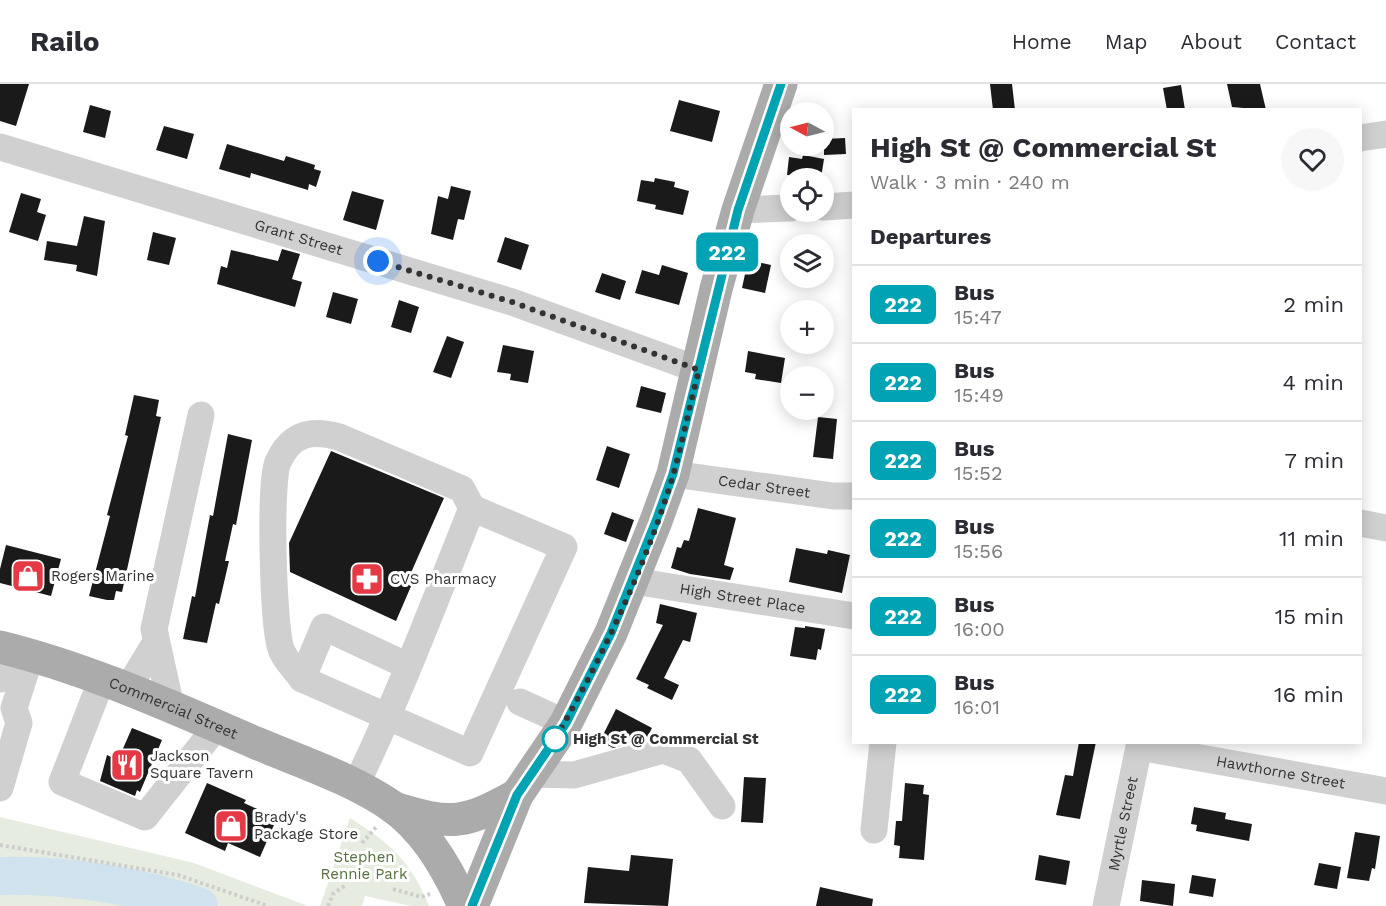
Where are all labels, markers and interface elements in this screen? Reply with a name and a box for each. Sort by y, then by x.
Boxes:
text: Railo [30,25,100,58]
text: Home [1012,29,1072,54]
text: Map [1105,29,1148,54]
text: About [1181,29,1242,54]
text: Contact [1275,29,1356,54]
north arrow [780,102,834,156]
map controls [780,102,834,420]
button: heart [1281,128,1344,191]
text: High St @ Commercial St [870,131,1216,164]
button: locate [780,168,834,222]
text: Walk · 3 min · 240 m [870,170,1070,194]
street label: Grant Street [252,216,345,259]
text: Departures [870,224,991,249]
line badge: 222 [692,232,762,272]
button: layers [780,234,834,288]
text: 222 [708,240,746,265]
your location [363,246,393,276]
text: Bus [954,280,994,305]
text: 222 [884,292,922,317]
text: 2 min [1283,292,1344,317]
button: + [780,300,834,354]
text: 15:47 [954,305,1002,329]
text: Bus [954,358,994,383]
button: − [780,366,834,420]
text: 222 [884,370,922,395]
text: 4 min [1283,370,1344,395]
text: 15:49 [954,383,1004,407]
text: Bus [954,436,994,461]
text: 222 [884,448,922,473]
text: 7 min [1284,448,1344,473]
text: 15:52 [954,461,1003,485]
street label: Cedar Street [717,471,812,502]
text: Bus [954,514,994,539]
text: 222 [884,526,922,551]
text: 11 min [1279,526,1344,551]
text: 15:56 [954,539,1003,563]
shop icon: Rogers Marine [10,558,46,594]
pharmacy icon: CVS Pharmacy [349,561,385,597]
place label: Rogers Marine [51,567,154,585]
place label: CVS Pharmacy [390,570,496,588]
street label: High Street Place [678,580,807,617]
text: Bus [954,592,994,617]
text: 222 [884,604,922,629]
text: 15 min [1275,604,1344,629]
text: 16:00 [954,617,1005,641]
text: Bus [954,670,994,695]
street label: Commercial Street [106,673,241,743]
text: 222 [884,682,922,707]
text: 16 min [1274,682,1344,707]
text: 16:01 [954,695,1000,719]
marker: High St @ Commercial St [542,726,568,752]
place label: High St @ Commercial St [573,730,759,748]
restaurant icon: Jackson Square Tavern [109,747,145,783]
place label: Jackson Square Tavern [150,747,254,782]
street label: Hawthorne Street [1215,752,1347,793]
street label: Myrtle Street [1104,774,1142,873]
shop icon: Brady's Package Store [213,808,249,844]
place label: Brady's Package Store [254,808,358,843]
park label: Stephen Rennie Park [321,848,408,883]

